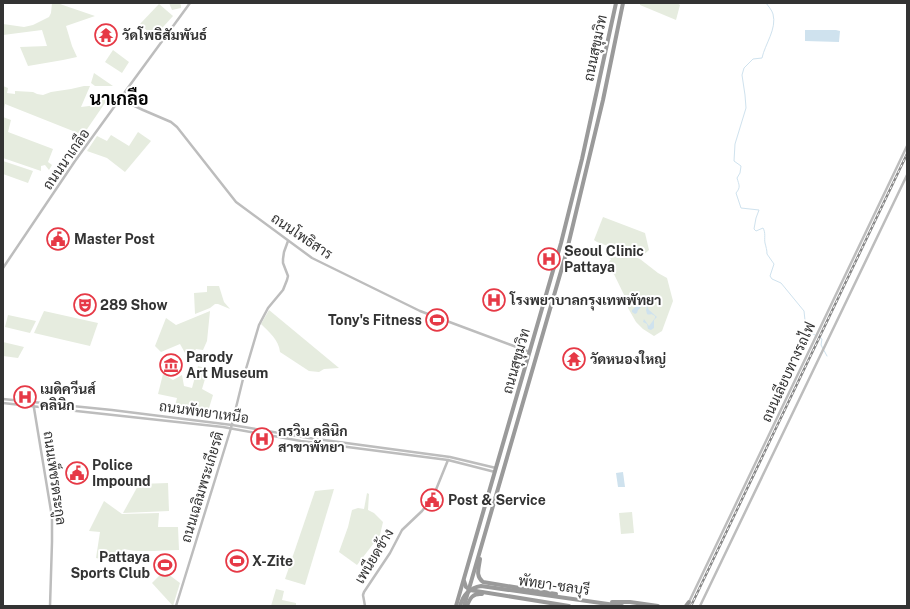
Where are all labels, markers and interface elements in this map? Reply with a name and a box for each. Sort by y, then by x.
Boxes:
street label: ถนนสุขุมวิท [580,13,612,83]
temple icon: วัดโพธิสัมพันธ์ [93,22,119,48]
place label: วัดโพธิสัมพันธ์ [122,26,208,43]
district label: นาเกลือ [89,87,149,109]
street label: ถนนนาเกลือ [38,125,93,192]
street label: ถนนโพธิสาร [268,210,336,263]
public building icon: Master Post [45,226,71,252]
place label: Master Post [74,231,155,247]
place label: Seoul Clinic Pattaya [564,243,644,275]
hospital icon: Seoul Clinic Pattaya [536,246,562,272]
hospital icon: โรงพยาบาลกรุงเทพพัทยา [481,287,507,313]
place label: โรงพยาบาลกรุงเทพพัทยา [509,291,661,311]
theatre icon: 289 Show [72,292,98,318]
place label: 289 Show [100,297,168,313]
sports icon: Tony's Fitness [424,307,450,333]
place label: Tony's Fitness [328,312,422,328]
street label: ถนนเลียบทางรถไฟ [757,319,818,424]
street label: ถนนสุขุมวิท [499,326,535,396]
temple icon: วัดหนองใหญ่ [561,346,587,372]
place label: Parody Art Museum [186,349,268,381]
place label: วัดหนองใหญ่ [590,350,666,368]
museum icon: Parody Art Museum [158,352,184,378]
place label: เมดิควีนส์ คลินิก [40,380,97,413]
hospital icon: เมดิควีนส์ คลินิก [12,384,38,410]
street label: ถนนพัทยาเหนือ [158,397,250,426]
place label: กรวิน คลินิก สาขาพัทยา [278,423,348,455]
hospital icon: กรวิน คลินิก สาขาพัทยา [249,426,275,452]
street label: ถนนเฉลิมพระเกียรติ [177,429,226,544]
street label: ถนนเพ็ชรตระกูล [39,430,70,526]
place label: Police Impound [92,457,151,489]
public building icon: Police Impound [64,460,90,486]
public building icon: Post & Service [419,487,445,513]
place label: Post & Service [448,492,546,508]
street label: เพนียดช้าง [351,525,397,586]
sports icon: X-Zite [224,548,250,574]
place label: Pattaya Sports Club [70,549,150,581]
sports icon: Pattaya Sports Club [152,552,178,578]
place label: X-Zite [252,553,293,569]
street label: พัทยา-ชลบุรี [517,571,591,600]

